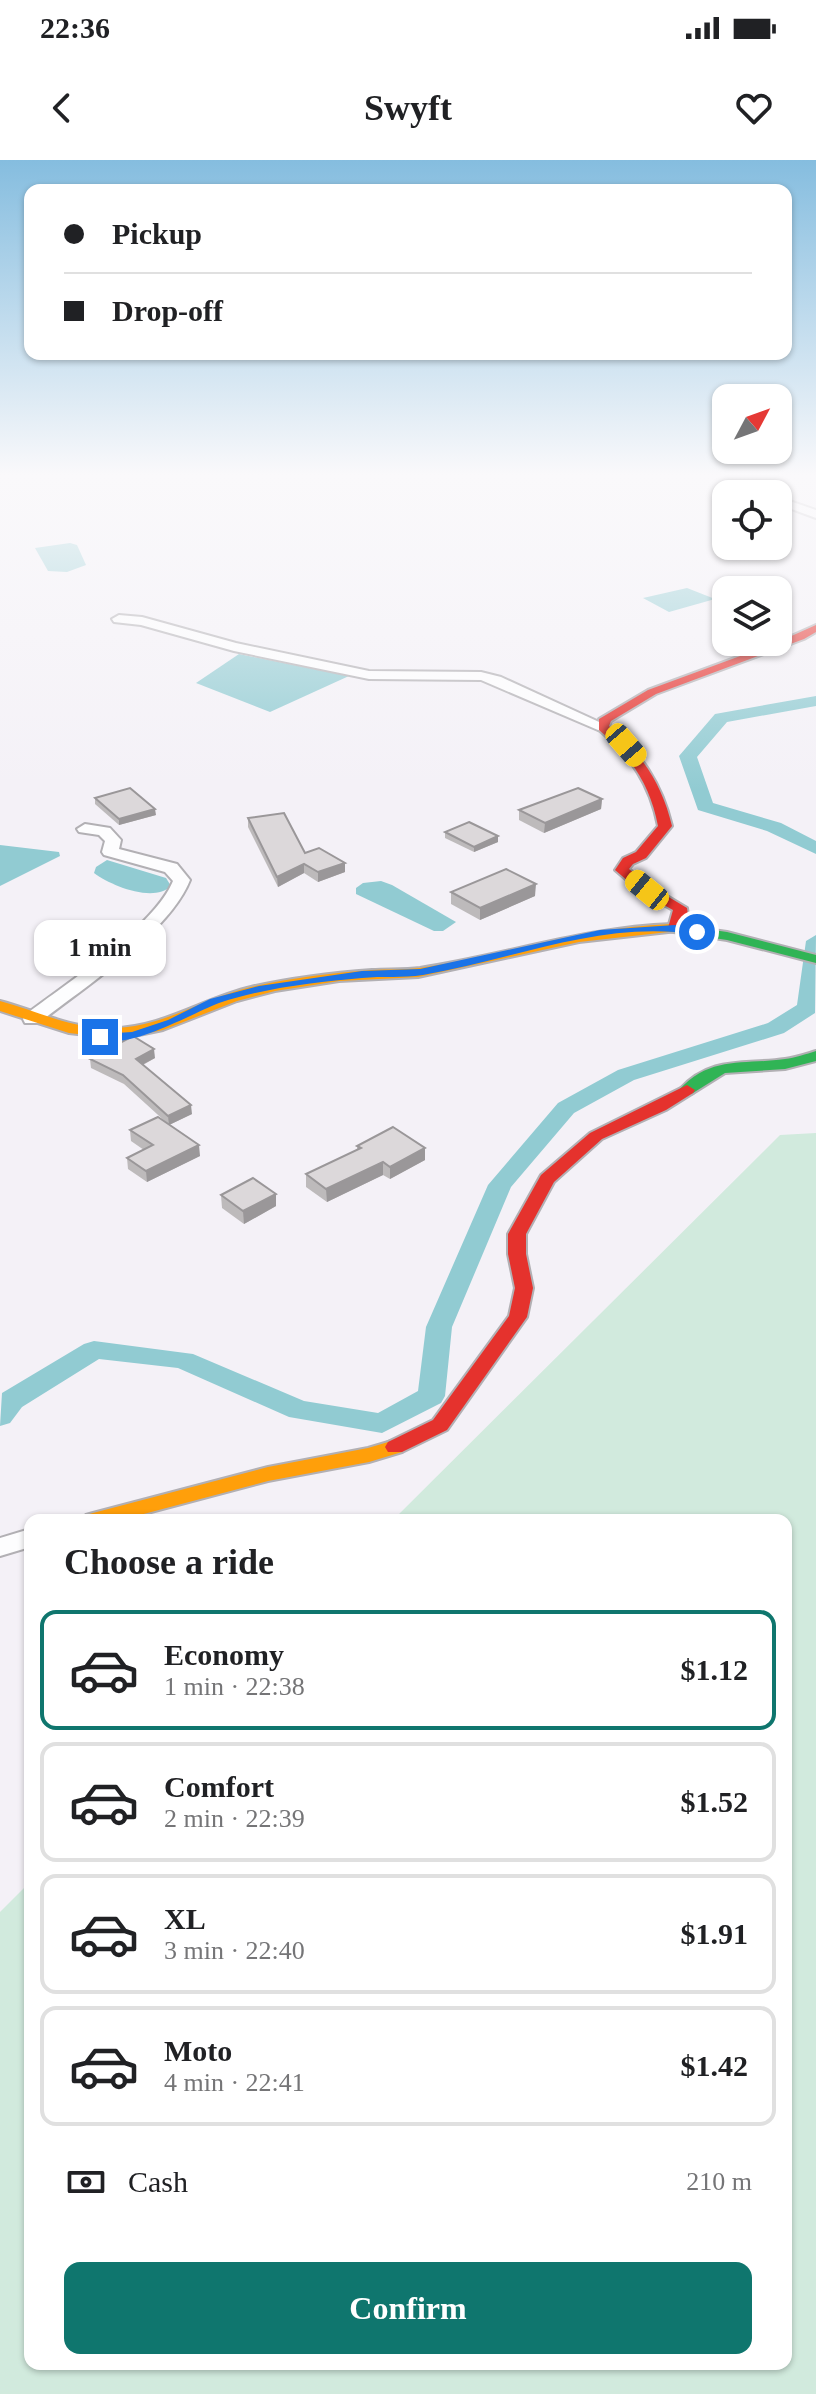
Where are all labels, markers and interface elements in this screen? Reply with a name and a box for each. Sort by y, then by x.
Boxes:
text: 22:36 [40,11,110,44]
icon: back [40,86,84,130]
icon: heart [732,86,776,130]
text: Swyft [364,88,452,128]
text: Pickup [112,217,202,250]
text: Drop-off [112,294,223,327]
north arrow [712,384,792,464]
map controls [712,384,792,656]
button: locate [712,480,792,560]
button: layers [712,576,792,656]
car [601,719,651,771]
car [621,866,673,914]
route start [679,914,715,950]
callout: 1 min [34,921,166,977]
text: 1 min [69,933,131,962]
route end [82,1019,118,1055]
text: Choose a ride [64,1542,274,1582]
icon: car [68,1634,140,1706]
text: Economy [164,1638,284,1671]
text: $1.12 [681,1653,748,1686]
text: 1 min · 22:38 [164,1672,305,1701]
icon: car [68,1766,140,1838]
text: Comfort [164,1770,274,1803]
text: $1.52 [681,1785,748,1818]
text: 2 min · 22:39 [164,1804,305,1833]
icon: car [68,1898,140,1970]
text: XL [164,1902,206,1935]
text: $1.91 [681,1917,748,1950]
text: 3 min · 22:40 [164,1936,305,1965]
icon: car [68,2030,140,2102]
text: Moto [164,2034,232,2067]
text: $1.42 [681,2049,748,2082]
text: 4 min · 22:41 [164,2068,305,2097]
icon: cash [64,2160,108,2204]
text: Cash [128,2165,188,2198]
text: 210 m [686,2167,752,2196]
button: Confirm [64,2262,752,2354]

